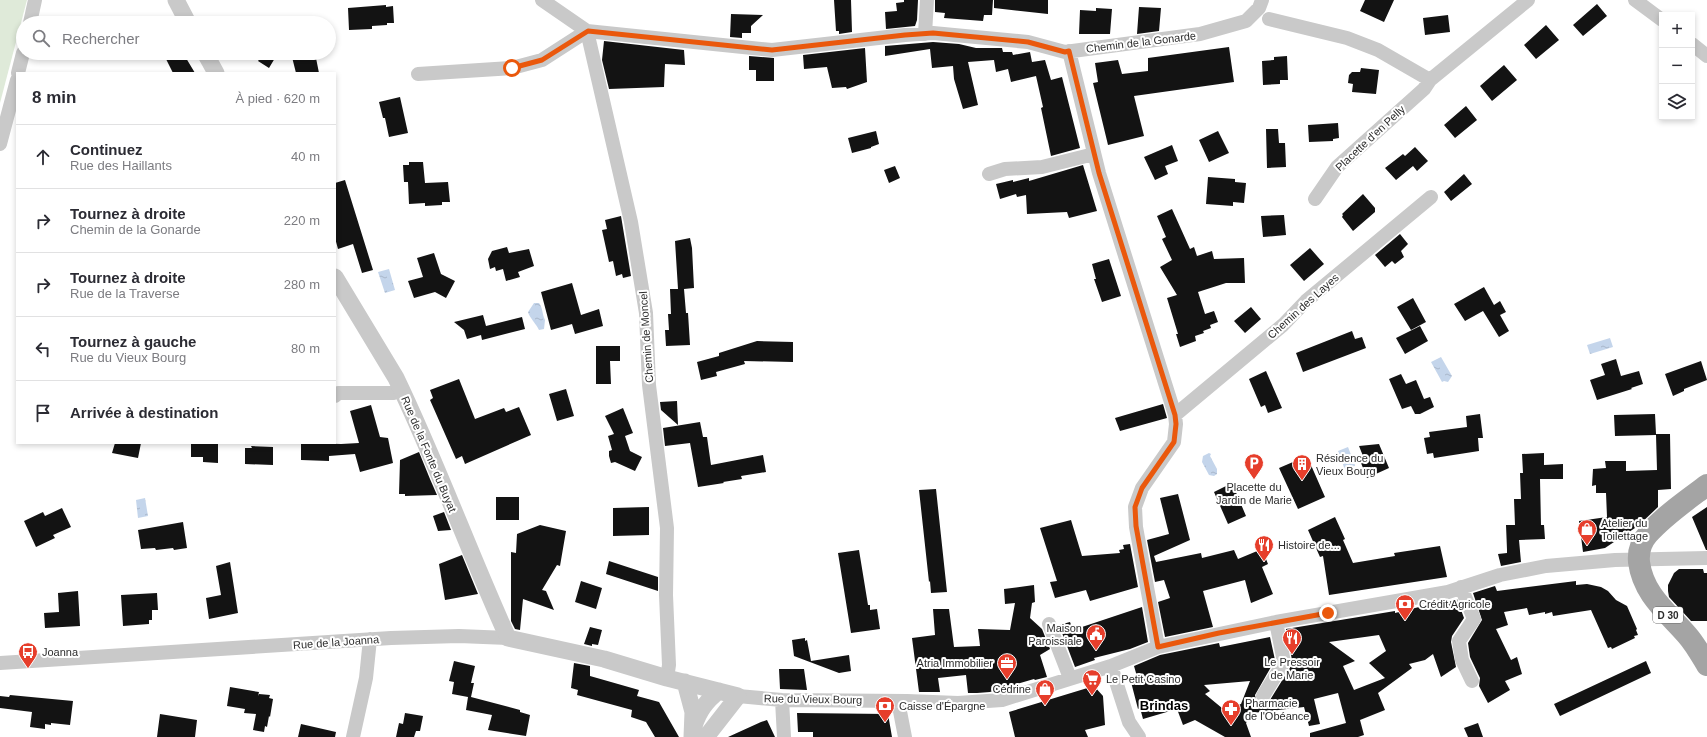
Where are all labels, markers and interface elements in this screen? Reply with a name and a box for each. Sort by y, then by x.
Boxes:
map controls [1659,12,1695,120]
button: + [1659,12,1695,48]
search box [16,16,336,60]
icon: search [30,27,52,49]
street label: Chemin de la Gonarde [1085,29,1197,55]
text: Rechercher [62,30,140,47]
button: − [1659,48,1695,84]
route start [503,59,521,77]
button: layers [1659,84,1695,120]
text: 8 min [32,88,76,107]
text: À pied · 620 m [235,91,320,106]
street label: Placette d'en Pelly [1333,103,1407,173]
text: Continuez [70,141,143,158]
icon: ahead [32,146,54,168]
text: 40 m [291,149,320,164]
text: Rue des Haillants [70,158,172,173]
text: Tournez à droite [70,205,186,222]
icon: right [32,210,54,232]
text: 220 m [284,213,320,228]
text: Chemin de la Gonarde [70,222,201,237]
text: Tournez à droite [70,269,186,286]
street label: Chemin des Layes [1265,271,1341,341]
icon: right [32,274,54,296]
text: 280 m [284,277,320,292]
text: Rue de la Traverse [70,286,180,301]
street label: Chemin de Moncel [637,291,655,383]
text: Tournez à gauche [70,333,196,350]
icon: left [32,338,54,360]
text: 80 m [291,341,320,356]
text: Rue du Vieux Bourg [70,350,186,365]
street label: Rue de la Fonte du Buyat [399,394,459,514]
icon: arrive [32,402,54,424]
text: Arrivée à destination [70,404,218,421]
parking icon: Placette du Jardin de Marie [1243,452,1265,480]
place label: Résidence du Vieux Bourg [1316,452,1383,477]
building icon: Résidence du Vieux Bourg [1291,453,1313,481]
place label: Placette du Jardin de Marie [1216,481,1292,506]
place label: Atelier du Toilettage [1601,517,1648,542]
shop icon: Atelier du Toilettage [1576,518,1598,546]
restaurant icon: Histoire de... [1253,534,1275,562]
place label: Histoire de... [1278,539,1340,551]
bank icon: Crédit Agricole [1394,593,1416,621]
place label: Crédit Agricole [1419,598,1491,610]
route end [1319,604,1337,622]
road number: D 30 [1653,607,1683,623]
place label: Maison Paroissiale [1028,622,1082,647]
public building icon: Maison Paroissiale [1085,623,1107,651]
restaurant icon: Le Pressoir de Marie [1281,627,1303,655]
street label: Rue de la Joanna [293,633,380,651]
bus stop icon: Joanna [17,641,39,669]
place label: Joanna [42,646,79,658]
office icon: Atria Immobilier [996,652,1018,680]
place label: Le Pressoir de Marie [1264,656,1320,681]
place label: Atria Immobilier [917,657,993,669]
supermarket icon: Le Petit Casino [1081,668,1103,696]
place label: Le Petit Casino [1106,673,1181,685]
shop icon: Cédrine [1034,678,1056,706]
place label: Cédrine [992,683,1031,695]
street label: Rue du Vieux Bourg [764,692,862,706]
bank icon: Caisse d'Épargne [874,695,896,723]
place label: Pharmacie de l'Obéance [1245,697,1309,722]
district label: Brindas [1140,698,1188,713]
pharmacy icon: Pharmacie de l'Obéance [1220,698,1242,726]
place label: Caisse d'Épargne [899,700,986,712]

